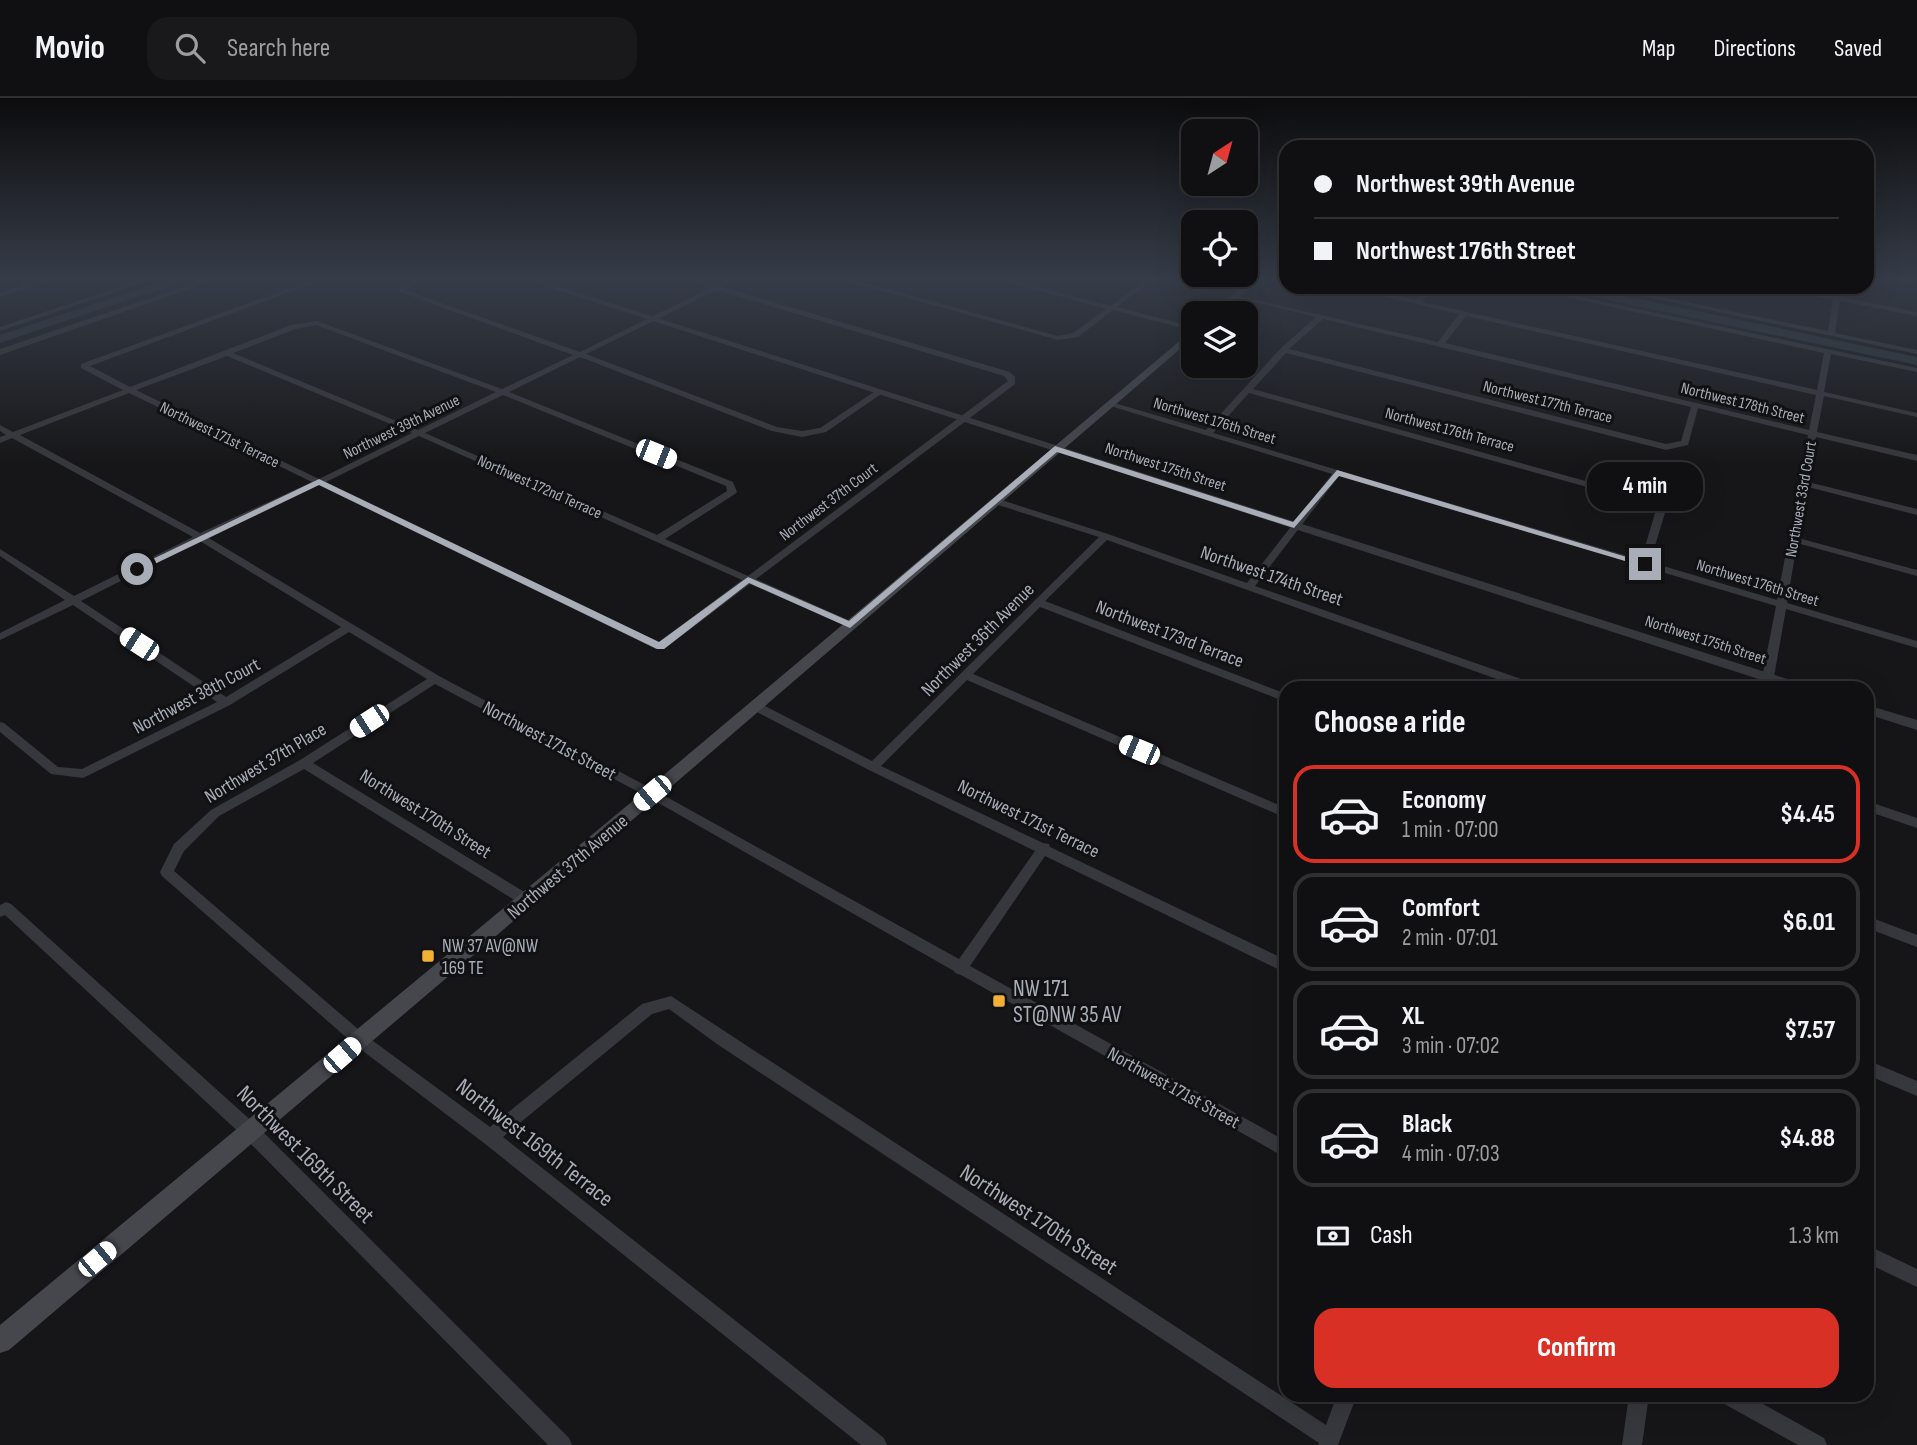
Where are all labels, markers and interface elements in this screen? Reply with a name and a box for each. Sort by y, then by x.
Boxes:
search box [147,17,637,80]
text: Movio [35,28,105,68]
icon: search [171,29,209,67]
text: Search here [227,33,330,64]
text: Map [1642,34,1675,63]
text: Directions [1713,34,1796,63]
text: Saved [1834,34,1882,63]
north arrow [1181,119,1258,196]
map controls [1181,119,1258,378]
text: Northwest 39th Avenue [1356,169,1575,200]
button: locate [1181,210,1258,287]
text: Northwest 176th Street [1356,236,1576,267]
button: layers [1181,301,1258,378]
street label: Northwest 177th Terrace [1481,377,1614,428]
street label: Northwest 178th Street [1679,379,1807,428]
street label: Northwest 39th Avenue [340,391,463,464]
street label: Northwest 176th Street [1151,394,1278,449]
street label: Northwest 171st Terrace [157,398,282,472]
street label: Northwest 176th Terrace [1383,404,1516,457]
car [633,436,680,472]
street label: Northwest 175th Street [1103,439,1229,496]
street label: Northwest 33rd Court [1782,440,1821,559]
street label: Northwest 172nd Terrace [474,451,605,523]
street label: Northwest 37th Court [776,459,882,545]
callout: 4 min [1587,462,1703,512]
text: 4 min [1623,472,1667,500]
street label: Northwest 174th Street [1197,541,1346,612]
route end [1629,548,1661,580]
route start [121,553,153,585]
street label: Northwest 176th Street [1694,556,1821,611]
street label: Northwest 36th Avenue [917,579,1039,701]
street label: Northwest 173rd Terrace [1092,596,1247,673]
street label: Northwest 175th Street [1643,612,1769,669]
car [116,624,163,664]
street label: Northwest 38th Court [129,653,264,739]
street label: Northwest 171st Street [479,696,620,786]
car [346,701,393,741]
text: Choose a ride [1314,703,1466,742]
street label: Northwest 37th Place [201,718,331,809]
car [1116,732,1163,768]
street label: Northwest 170th Street [355,765,495,864]
car [630,771,675,815]
street label: Northwest 171st Terrace [954,775,1103,864]
icon: car [1318,783,1381,846]
text: Economy [1402,785,1486,816]
text: $4.45 [1780,799,1835,830]
street label: Northwest 37th Avenue [503,810,633,924]
text: 1 min · 07:00 [1402,816,1499,844]
icon: car [1318,891,1381,954]
text: Comfort [1402,893,1480,924]
text: $6.01 [1782,907,1835,938]
text: 2 min · 07:01 [1402,924,1498,952]
place label: NW 37 AV@NW 169 TE [442,935,539,980]
marker: NW 37 AV@NW 169 TE [420,948,436,964]
place label: NW 171 ST@NW 35 AV [1013,975,1122,1029]
marker: NW 171 ST@NW 35 AV [991,993,1007,1009]
icon: car [1318,999,1381,1062]
text: XL [1402,1001,1424,1032]
text: $7.57 [1784,1015,1835,1046]
text: 3 min · 07:02 [1402,1032,1499,1060]
car [320,1033,365,1077]
street label: Northwest 171st Street [1103,1042,1244,1134]
street label: Northwest 169th Terrace [450,1073,619,1213]
street label: Northwest 169th Street [231,1080,380,1229]
icon: car [1318,1107,1381,1170]
text: Black [1402,1109,1452,1140]
text: $4.88 [1779,1123,1835,1154]
text: 4 min · 07:03 [1402,1140,1500,1168]
street label: Northwest 170th Street [954,1158,1123,1281]
icon: cash [1314,1217,1352,1255]
text: Cash [1370,1220,1413,1251]
text: 1.3 km [1789,1222,1839,1250]
car [75,1237,120,1281]
button: Confirm [1314,1308,1839,1388]

